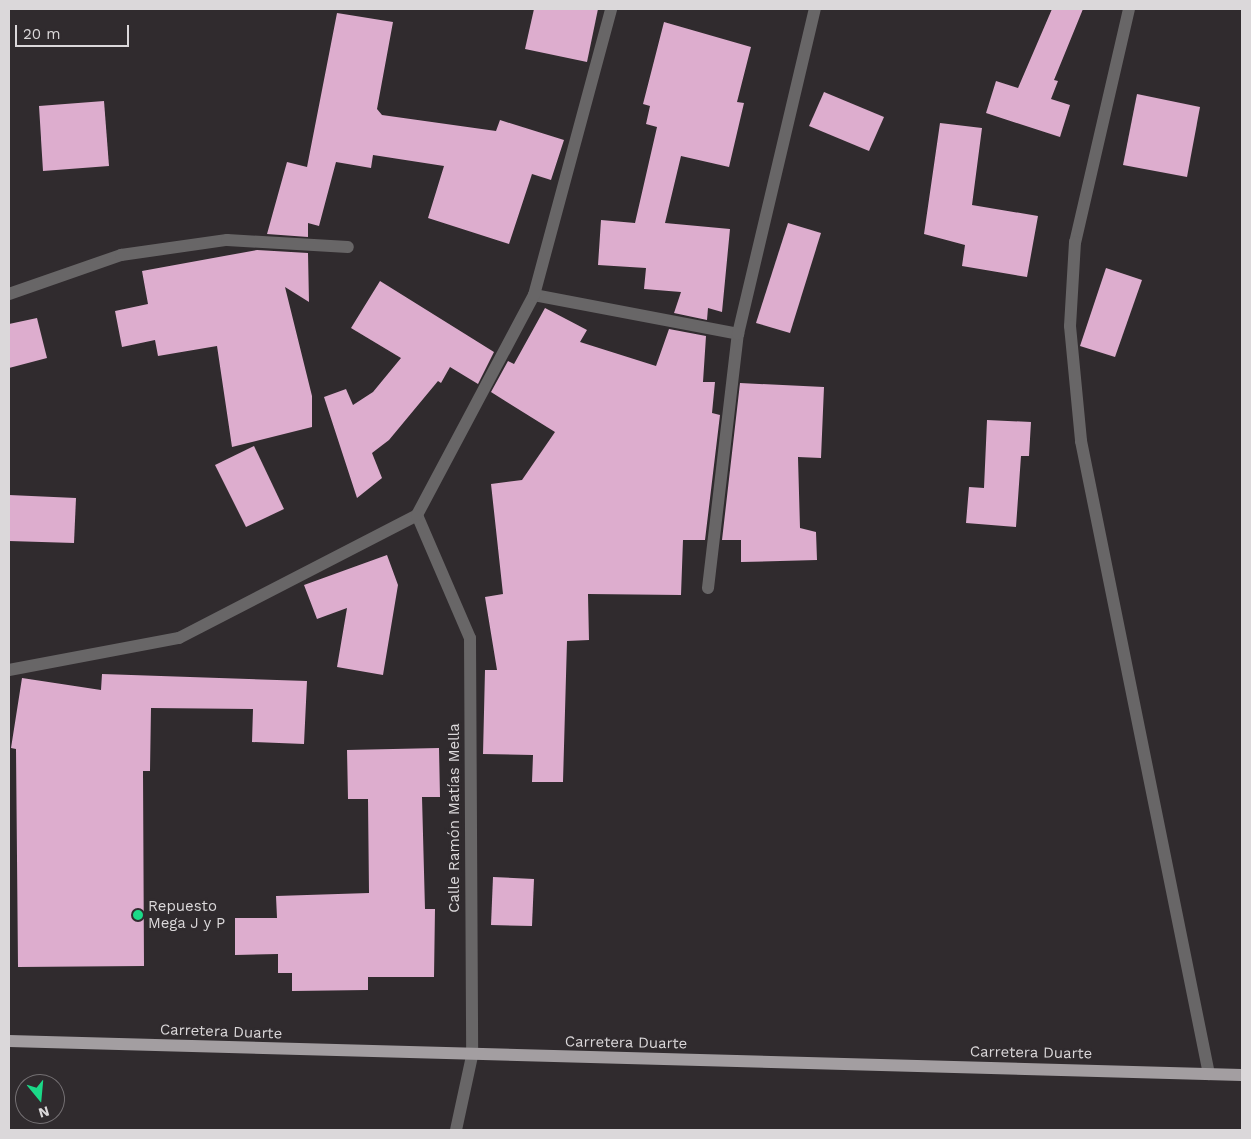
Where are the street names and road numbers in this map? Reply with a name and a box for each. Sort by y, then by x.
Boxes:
street label: Calle Ramón Matías Mella [446,723,464,913]
street label: Carretera Duarte [159,1021,283,1043]
street label: Carretera Duarte [564,1033,688,1053]
street label: Carretera Duarte [969,1043,1093,1063]

